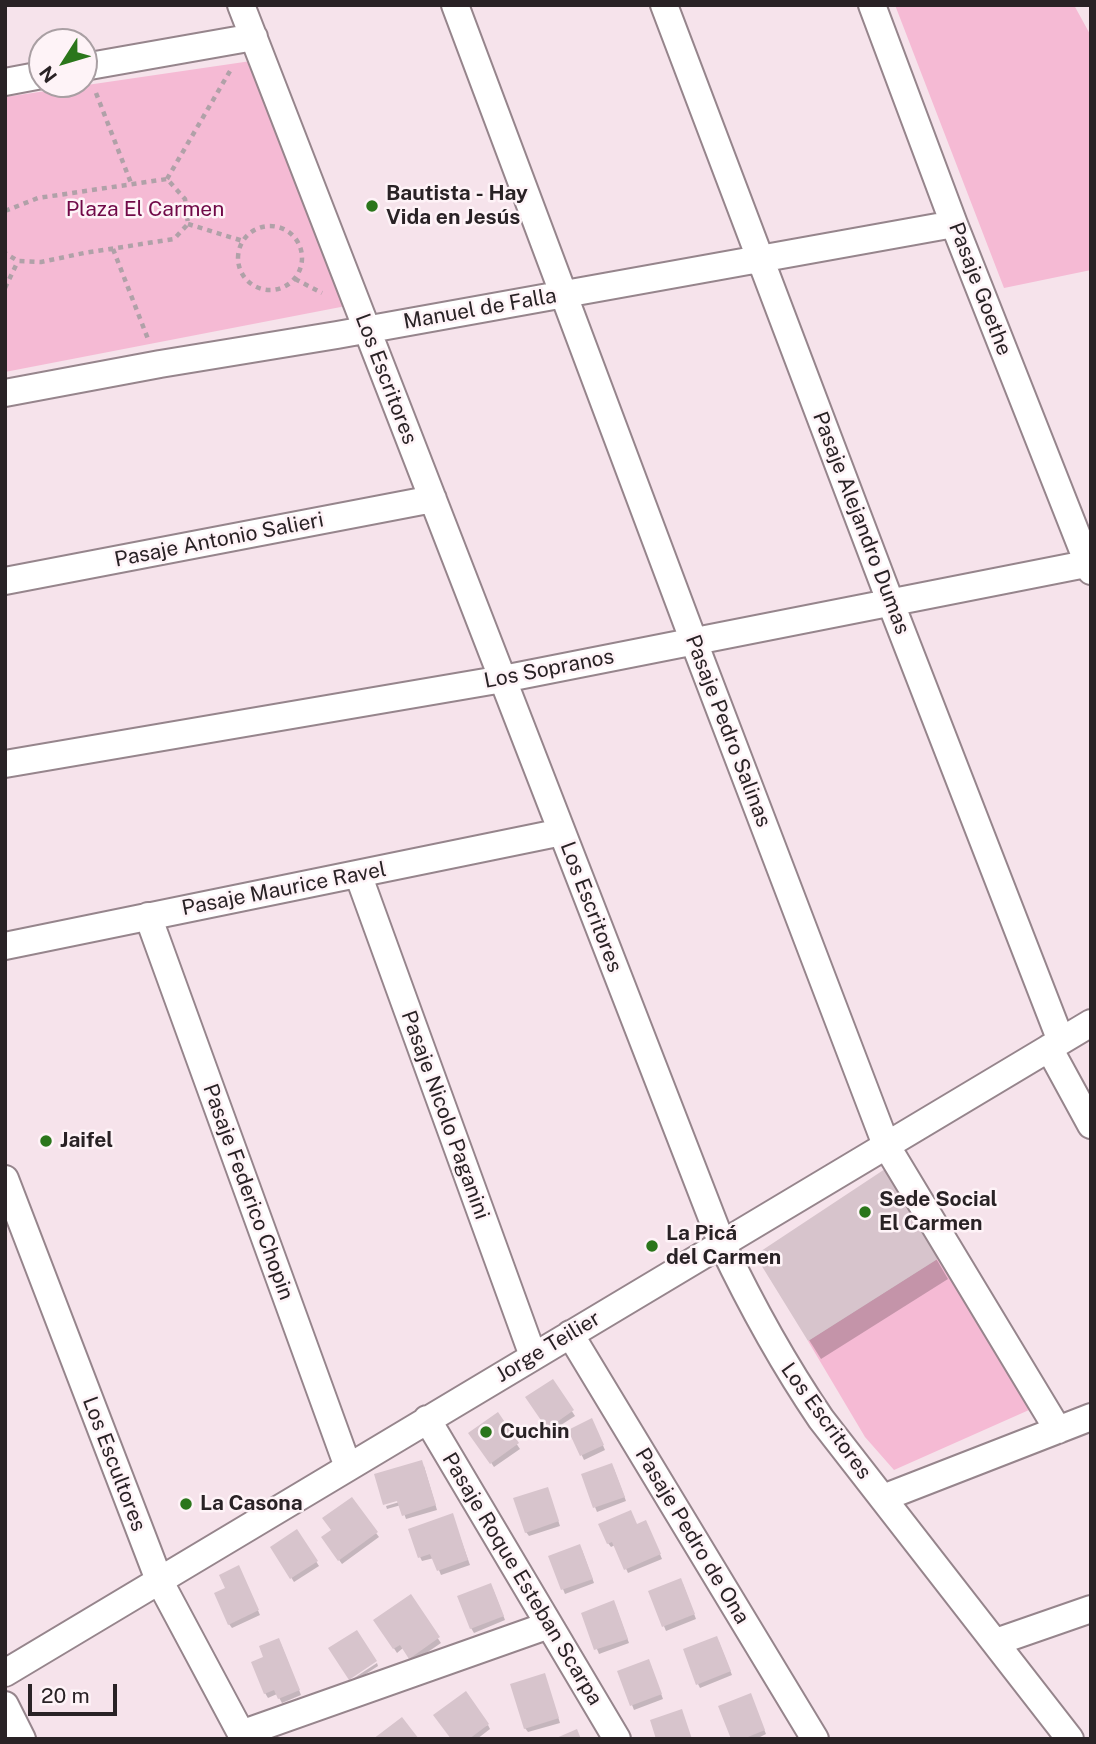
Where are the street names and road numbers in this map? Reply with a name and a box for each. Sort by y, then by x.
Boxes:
street label: Pasaje Goethe [943,219,1017,359]
street label: Manuel de Falla [401,283,559,335]
street label: Los Escritores [350,310,422,448]
street label: Pasaje Alejandro Dumas [807,408,915,638]
street label: Pasaje Antonio Salieri [112,507,326,573]
street label: Pasaje Pedro Salinas [680,631,776,831]
street label: Los Sopranos [482,644,616,694]
street label: Los Escritores [555,838,627,976]
street label: Pasaje Maurice Ravel [180,857,388,921]
street label: Pasaje Nicolo Paganini [395,1007,495,1223]
street label: Pasaje Federico Chopin [197,1081,299,1303]
street label: Jorge Teilier [491,1306,605,1388]
street label: Los Escritores [775,1358,877,1484]
street label: Los Escultores [77,1393,151,1535]
street label: Pasaje Pedro de Ona [630,1443,754,1629]
street label: Pasaje Roque Esteban Scarpa [436,1448,608,1710]

